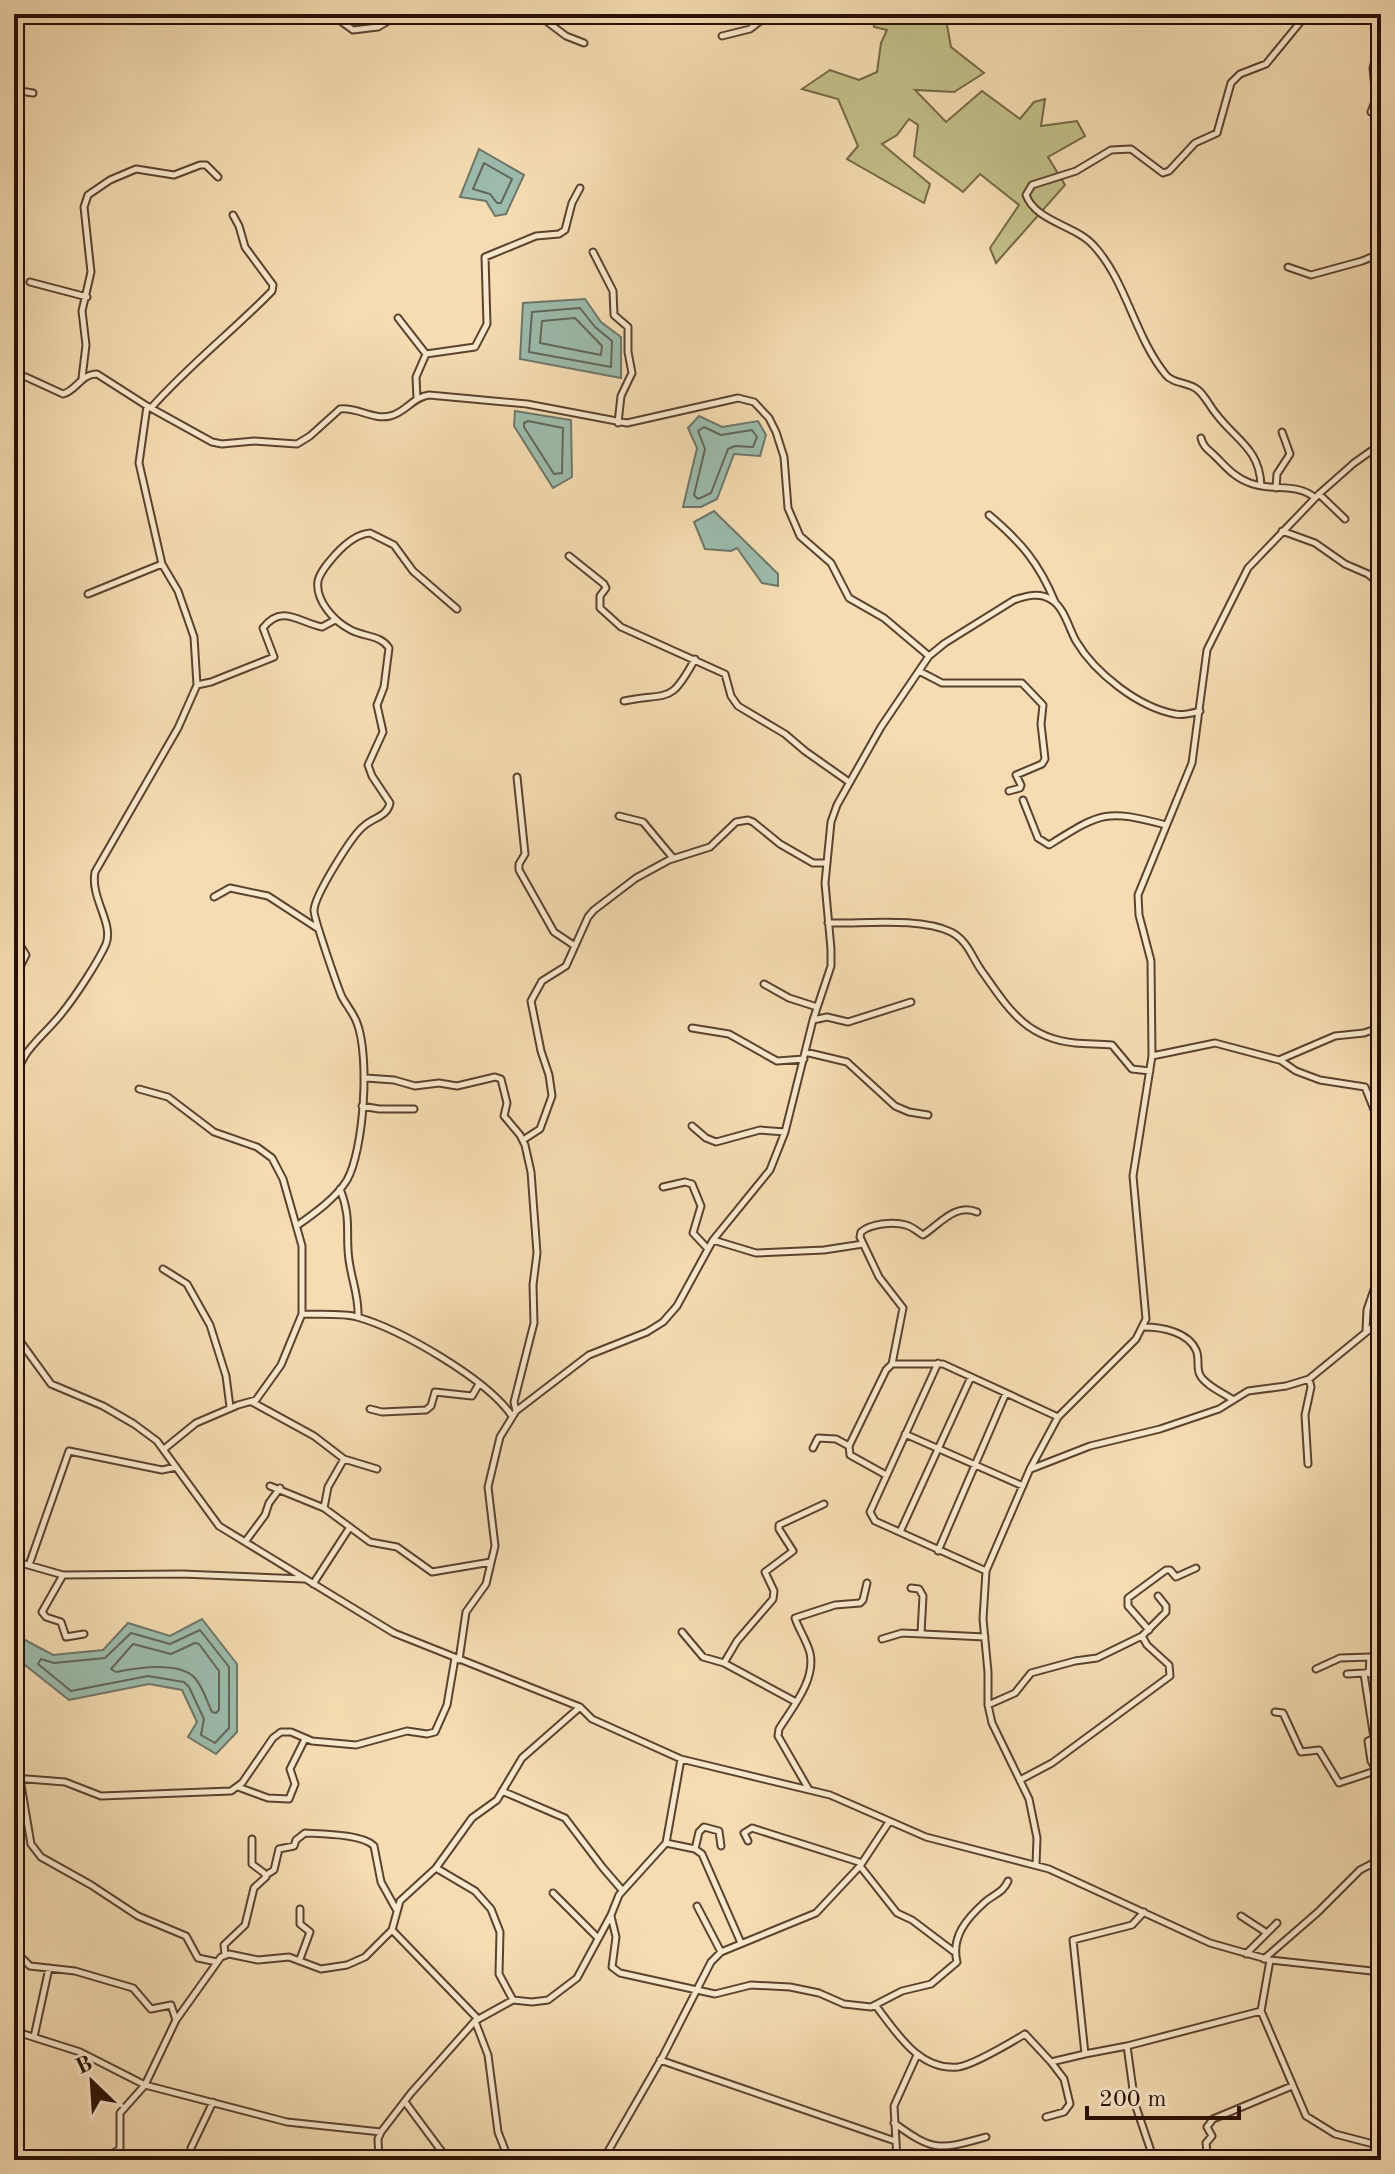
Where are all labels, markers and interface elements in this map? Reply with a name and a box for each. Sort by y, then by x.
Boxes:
north arrow [52,2042,132,2122]
text: B [73,2052,96,2079]
scale bar [1087,2070,1239,2120]
text: 200 m [1099,2088,1167,2112]

